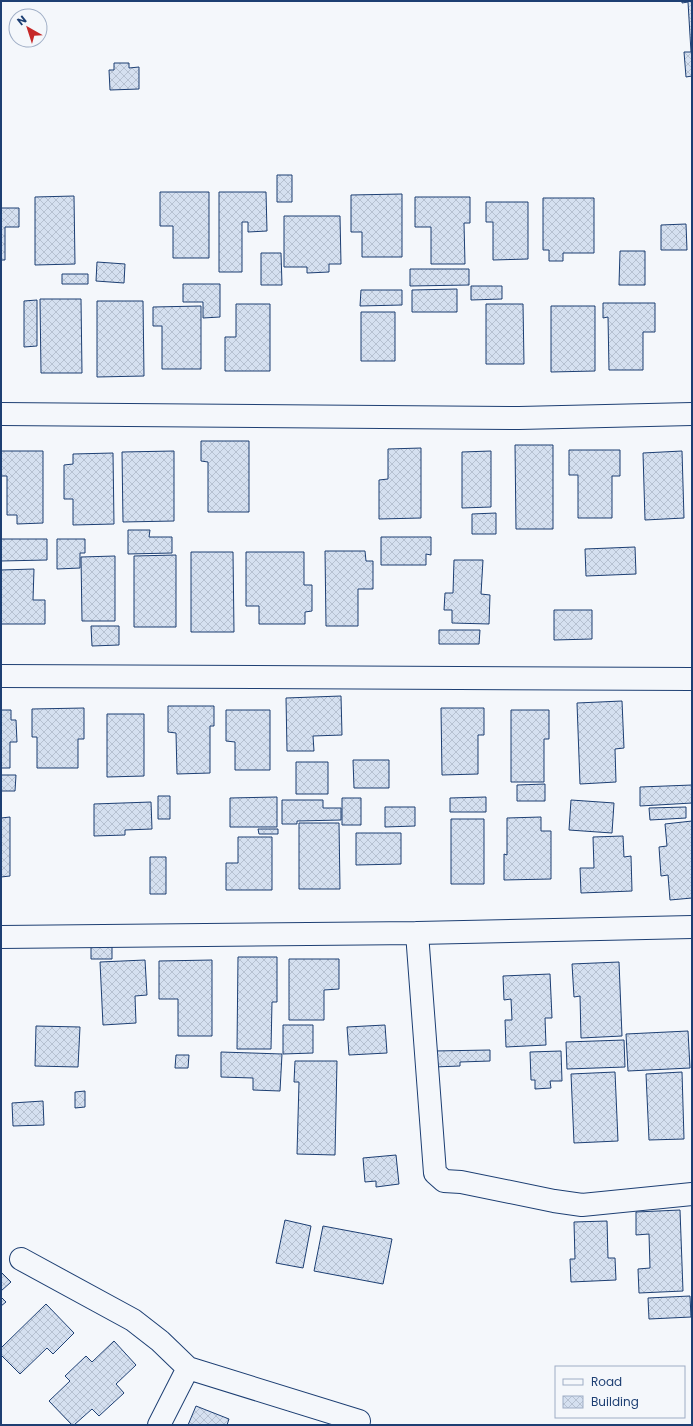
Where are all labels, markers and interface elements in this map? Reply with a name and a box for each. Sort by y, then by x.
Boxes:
north arrow [8,8,48,48]
text: N [13,11,30,29]
legend [555,1366,685,1418]
text: Road [591,1373,622,1390]
text: Building [591,1393,639,1410]

